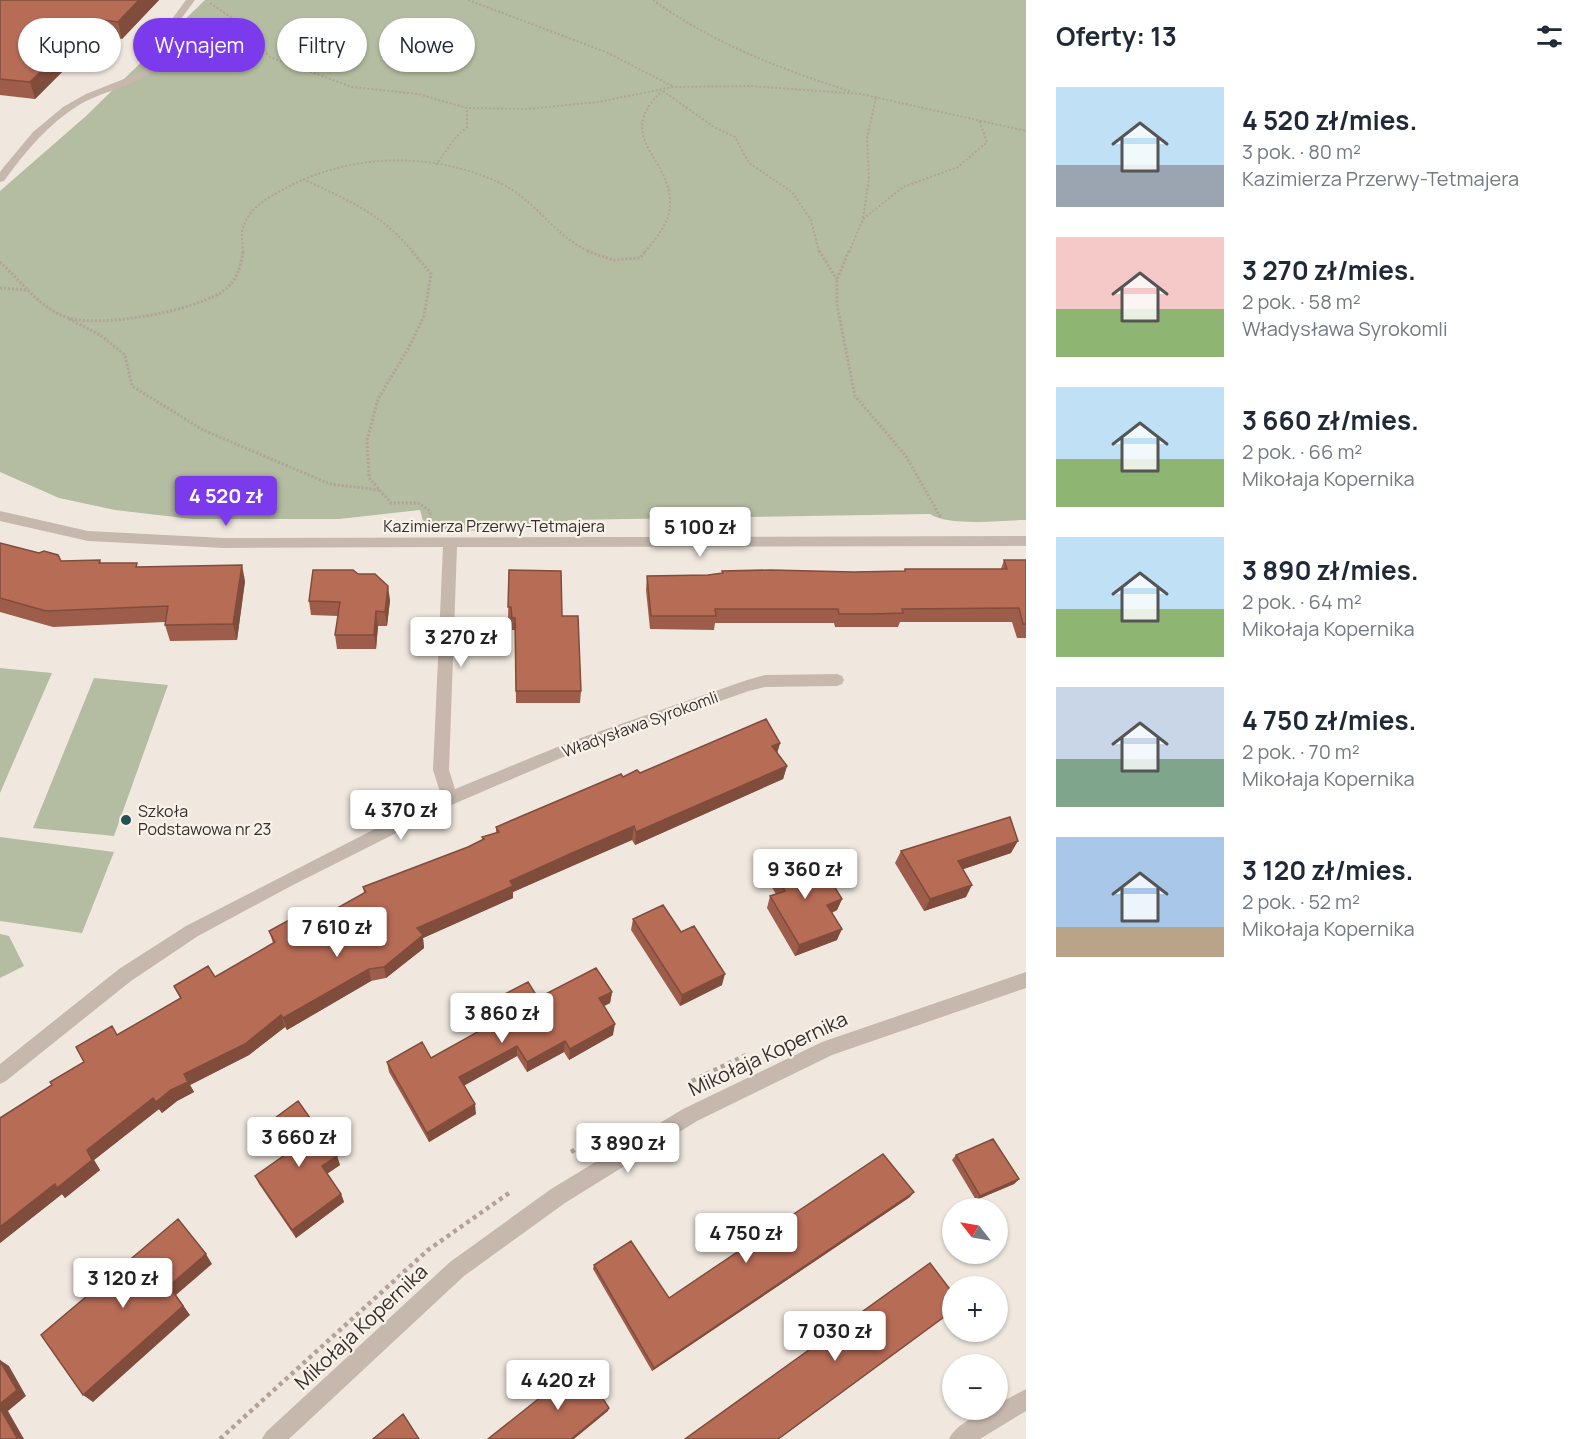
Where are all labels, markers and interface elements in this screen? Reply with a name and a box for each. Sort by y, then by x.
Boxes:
chip: Kupno [18,18,121,72]
chip: Wynajem [133,18,265,72]
chip: Filtry [277,18,367,72]
chip: Nowe [379,18,475,72]
text: Oferty: 13 [1056,18,1177,54]
icon: filters [1533,20,1566,53]
text: 4 520 zł/mies. [1242,102,1417,138]
icon: home [1104,111,1176,183]
text: 3 pok. · 80 m² [1242,138,1361,165]
text: Kazimierza Przerwy-Tetmajera [1242,165,1519,192]
text: 3 270 zł/mies. [1242,252,1416,288]
icon: home [1104,261,1176,333]
text: 2 pok. · 58 m² [1242,288,1361,315]
text: Władysława Syrokomli [1242,315,1448,342]
text: 3 660 zł/mies. [1242,402,1419,438]
icon: home [1104,411,1176,483]
text: 2 pok. · 66 m² [1242,438,1362,465]
text: Mikołaja Kopernika [1242,465,1415,492]
pin: 4 520 zł [164,476,288,527]
text: 4 520 zł [189,482,263,509]
pin: 5 100 zł [638,507,762,558]
text: 5 100 zł [664,513,736,540]
street label: Kazimierza Przerwy-Tetmajera [383,515,605,537]
text: 3 890 zł/mies. [1242,552,1419,588]
icon: home [1104,561,1176,633]
text: 2 pok. · 64 m² [1242,588,1362,615]
text: Mikołaja Kopernika [1242,615,1415,642]
pin: 3 270 zł [399,617,523,668]
text: 3 270 zł [424,623,498,650]
street label: Władysława Syrokomli [559,686,721,762]
text: 4 750 zł/mies. [1242,702,1416,738]
icon: home [1104,711,1176,783]
text: 2 pok. · 70 m² [1242,738,1360,765]
text: Mikołaja Kopernika [1242,765,1415,792]
pin: 4 370 zł [339,790,463,841]
text: 4 370 zł [364,796,438,823]
place label: Szkoła Podstawowa nr 23 [138,800,271,840]
marker: Szkoła Podstawowa nr 23 [119,813,133,827]
pin: 9 360 zł [743,849,867,900]
text: 3 120 zł/mies. [1242,852,1413,888]
text: 9 360 zł [767,855,843,882]
icon: home [1104,861,1176,933]
text: 2 pok. · 52 m² [1242,888,1360,915]
pin: 7 610 zł [275,907,399,958]
text: 7 610 zł [302,913,372,940]
text: Mikołaja Kopernika [1242,915,1415,942]
pin: 3 860 zł [440,993,564,1044]
text: 3 860 zł [464,999,540,1026]
street label: Mikołaja Kopernika [684,1005,852,1102]
pin: 3 660 zł [237,1117,361,1168]
text: 3 660 zł [261,1123,337,1150]
pin: 3 890 zł [566,1123,690,1174]
text: 3 890 zł [590,1129,666,1156]
north arrow [942,1198,1008,1264]
map controls [942,1198,1008,1420]
pin: 4 750 zł [684,1213,808,1264]
text: 4 750 zł [709,1219,783,1246]
pin: 3 120 zł [61,1258,185,1309]
street label: Mikołaja Kopernika [288,1258,433,1395]
text: 3 120 zł [87,1264,159,1291]
button: + [942,1276,1008,1342]
pin: 7 030 zł [773,1311,897,1362]
text: 7 030 zł [798,1317,872,1344]
button: − [942,1354,1008,1420]
pin: 4 420 zł [496,1360,620,1411]
text: 4 420 zł [520,1366,596,1393]

